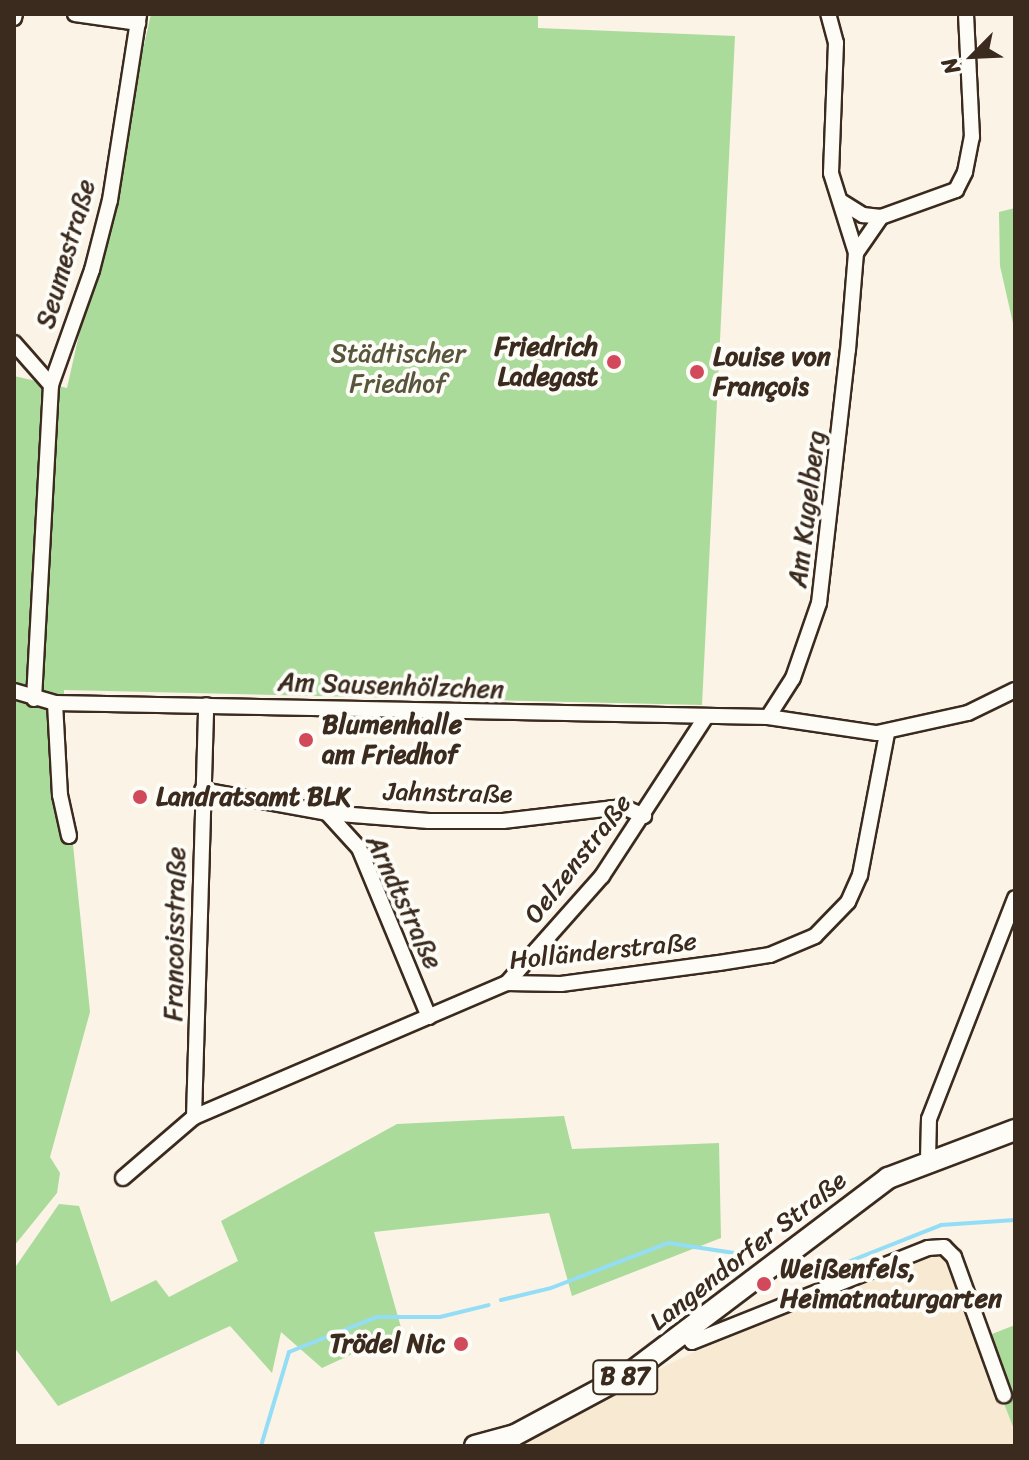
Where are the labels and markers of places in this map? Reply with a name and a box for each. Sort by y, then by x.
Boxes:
place label: Friedrich Ladegast [494,331,598,392]
place label: Louise von François [713,341,831,402]
marker: Friedrich Ladegast [605,353,623,371]
marker: Louise von François [688,363,706,381]
place label: Blumenhalle am Friedhof [322,709,462,770]
marker: Blumenhalle am Friedhof [297,731,315,749]
place label: Landratsamt BLK [156,781,351,813]
marker: Landratsamt BLK [131,788,149,806]
place label: Weißenfels, Heimatnaturgarten [780,1253,1002,1314]
marker: Weißenfels, Heimatnaturgarten [755,1275,773,1293]
place label: Trödel Nic [330,1328,445,1360]
marker: Trödel Nic [452,1335,470,1353]

